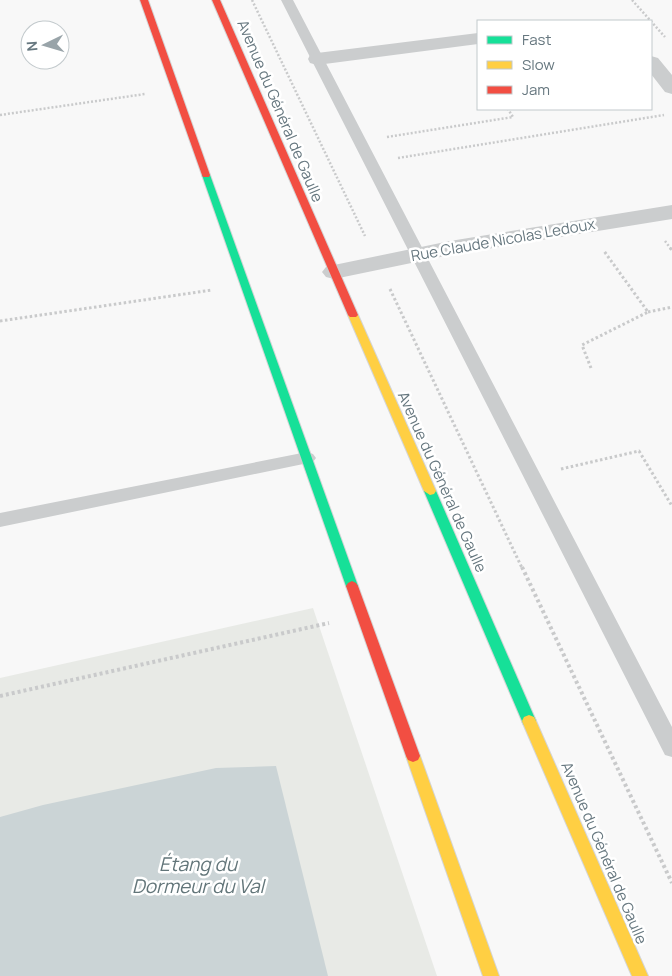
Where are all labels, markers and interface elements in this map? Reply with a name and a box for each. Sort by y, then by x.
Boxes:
street label: Avenue du Général de Gaulle [232,16,329,205]
north arrow [20,20,70,70]
legend [477,20,652,110]
text: Fast [522,29,551,50]
text: N [22,40,41,52]
text: Slow [522,54,555,75]
text: Jam [522,79,550,100]
street label: Rue Claude Nicolas Ledoux [409,213,597,266]
street label: Avenue du Général de Gaulle [393,388,492,576]
street label: Avenue du Général de Gaulle [556,758,653,947]
water label: Étang du Dormeur du Val [132,851,267,899]

